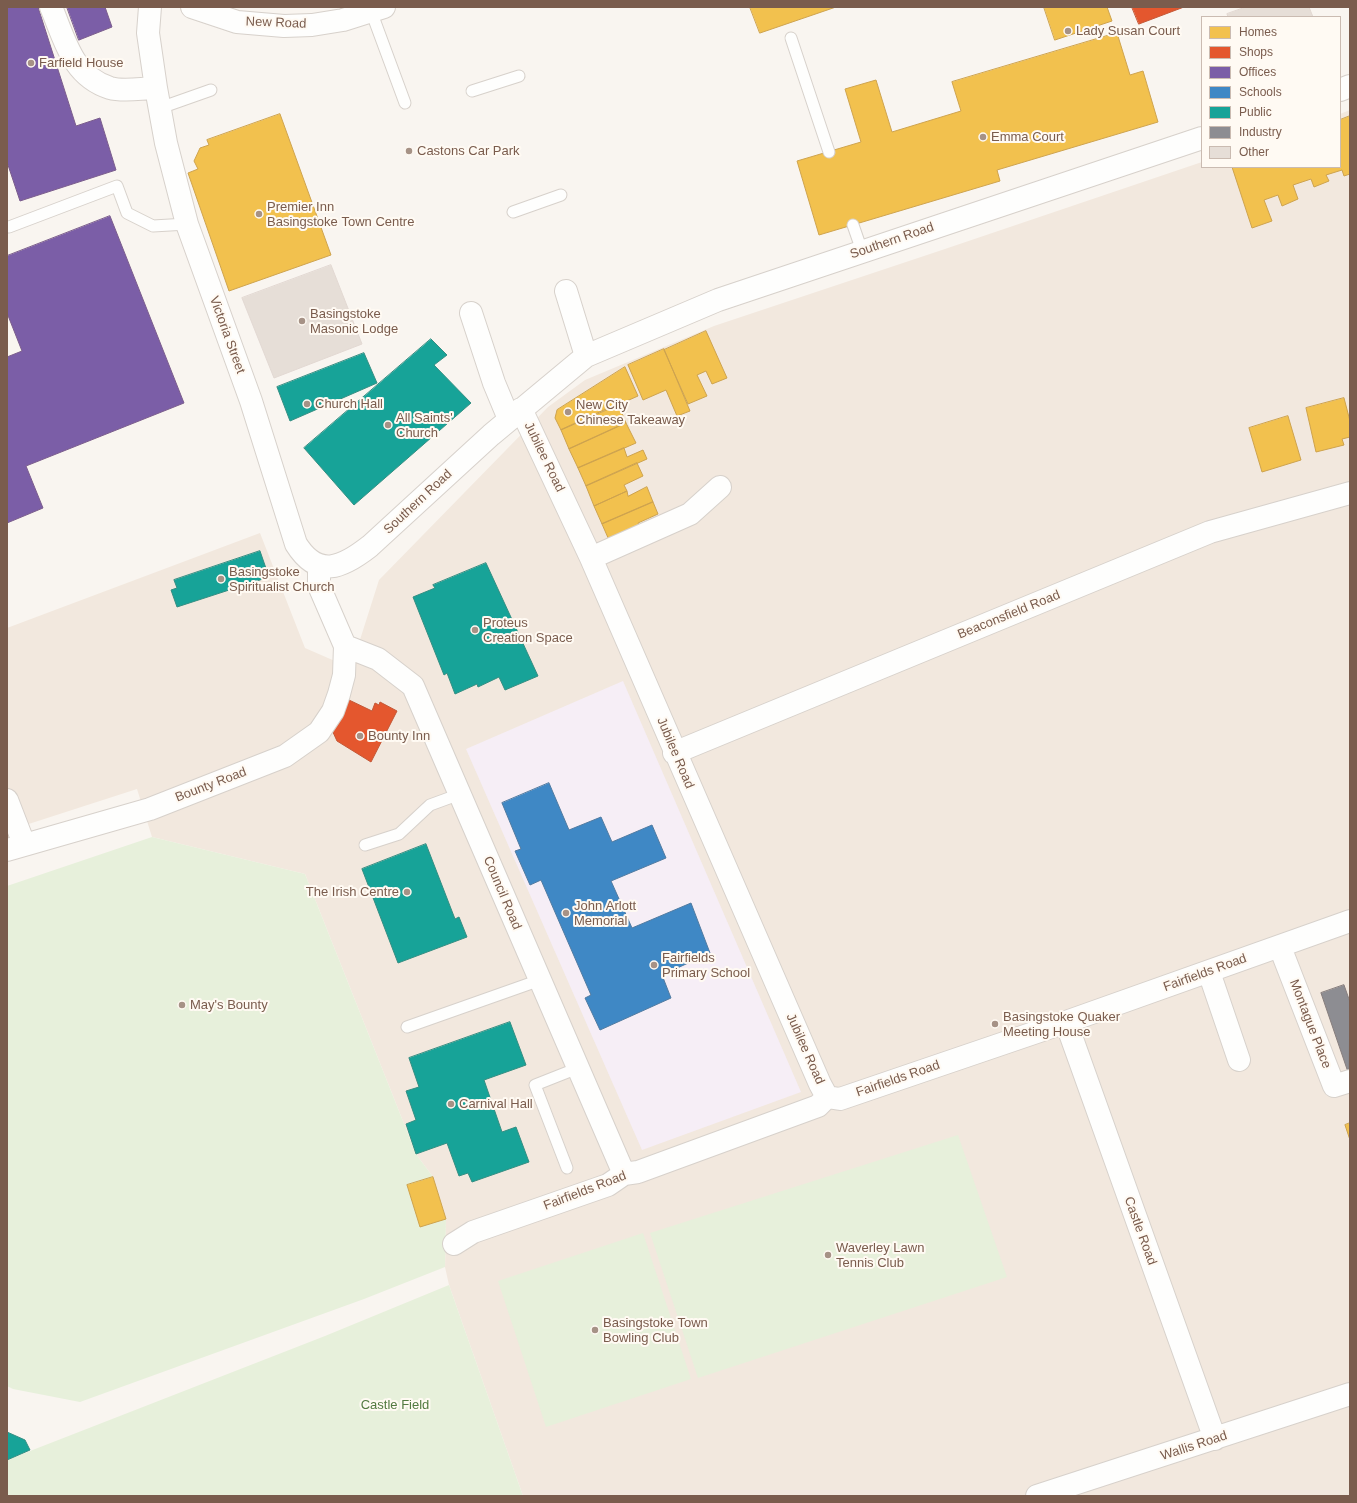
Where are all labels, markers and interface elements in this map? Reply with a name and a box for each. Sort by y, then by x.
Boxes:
street label: New Road [245,14,307,32]
legend [1201,16,1341,168]
place label: Lady Susan Court [1076,23,1180,39]
text: Homes [1239,25,1277,39]
marker: Lady Susan Court [1063,26,1073,36]
text: Shops [1239,45,1273,59]
place label: Farfield House [39,55,124,71]
marker: Farfield House [26,58,36,68]
text: Offices [1239,65,1276,79]
text: Schools [1239,85,1282,99]
text: Public [1239,105,1272,119]
text: Industry [1239,125,1282,139]
place label: Emma Court [991,129,1064,145]
marker: Emma Court [978,132,988,142]
place label: Castons Car Park [417,143,520,159]
text: Other [1239,145,1269,159]
marker: Castons Car Park [404,146,414,156]
place label: Premier Inn Basingstoke Town Centre [267,199,414,230]
marker: Premier Inn Basingstoke Town Centre [254,209,264,219]
street label: Southern Road [848,219,936,263]
street label: Victoria Street [206,294,248,376]
place label: Basingstoke Masonic Lodge [310,306,398,337]
marker: Basingstoke Masonic Lodge [297,316,307,326]
place label: Church Hall [315,396,383,412]
place label: New City Chinese Takeaway [576,397,685,428]
marker: Church Hall [302,399,312,409]
marker: New City Chinese Takeaway [563,407,573,417]
place label: All Saints' Church [396,410,453,441]
street label: Jubilee Road [520,419,568,495]
marker: All Saints' Church [383,420,393,430]
street label: Southern Road [381,466,455,538]
place label: Basingstoke Spiritualist Church [229,564,334,595]
marker: Basingstoke Spiritualist Church [216,574,226,584]
street label: Beaconsfield Road [955,587,1063,643]
place label: Proteus Creation Space [483,615,573,646]
marker: Proteus Creation Space [470,625,480,635]
street label: Jubilee Road [653,715,697,791]
place label: Bounty Inn [368,728,430,744]
marker: Bounty Inn [355,731,365,741]
street label: Bounty Road [173,764,249,806]
street label: Council Road [480,854,524,932]
place label: The Irish Centre [306,884,399,900]
marker: The Irish Centre [402,887,412,897]
place label: John Arlott Memorial [574,898,636,929]
marker: John Arlott Memorial [561,908,571,918]
place label: Fairfields Primary School [662,950,750,981]
street label: Fairfields Road [1161,951,1249,995]
marker: Fairfields Primary School [649,960,659,970]
street label: Montague Place [1286,977,1334,1071]
place label: May's Bounty [190,997,268,1013]
marker: May's Bounty [177,1000,187,1010]
place label: Basingstoke Quaker Meeting House [1003,1009,1120,1040]
street label: Jubilee Road [782,1011,828,1087]
marker: Basingstoke Quaker Meeting House [990,1019,1000,1029]
street label: Fairfields Road [854,1057,942,1101]
place label: Carnival Hall [459,1096,533,1112]
marker: Carnival Hall [446,1099,456,1109]
street label: Fairfields Road [541,1168,629,1214]
street label: Castle Road [1120,1195,1160,1267]
place label: Waverley Lawn Tennis Club [836,1240,924,1271]
marker: Waverley Lawn Tennis Club [823,1250,833,1260]
place label: Basingstoke Town Bowling Club [603,1315,708,1346]
marker: Basingstoke Town Bowling Club [590,1325,600,1335]
park label: Castle Field [361,1397,429,1413]
street label: Wallis Road [1159,1428,1229,1464]

